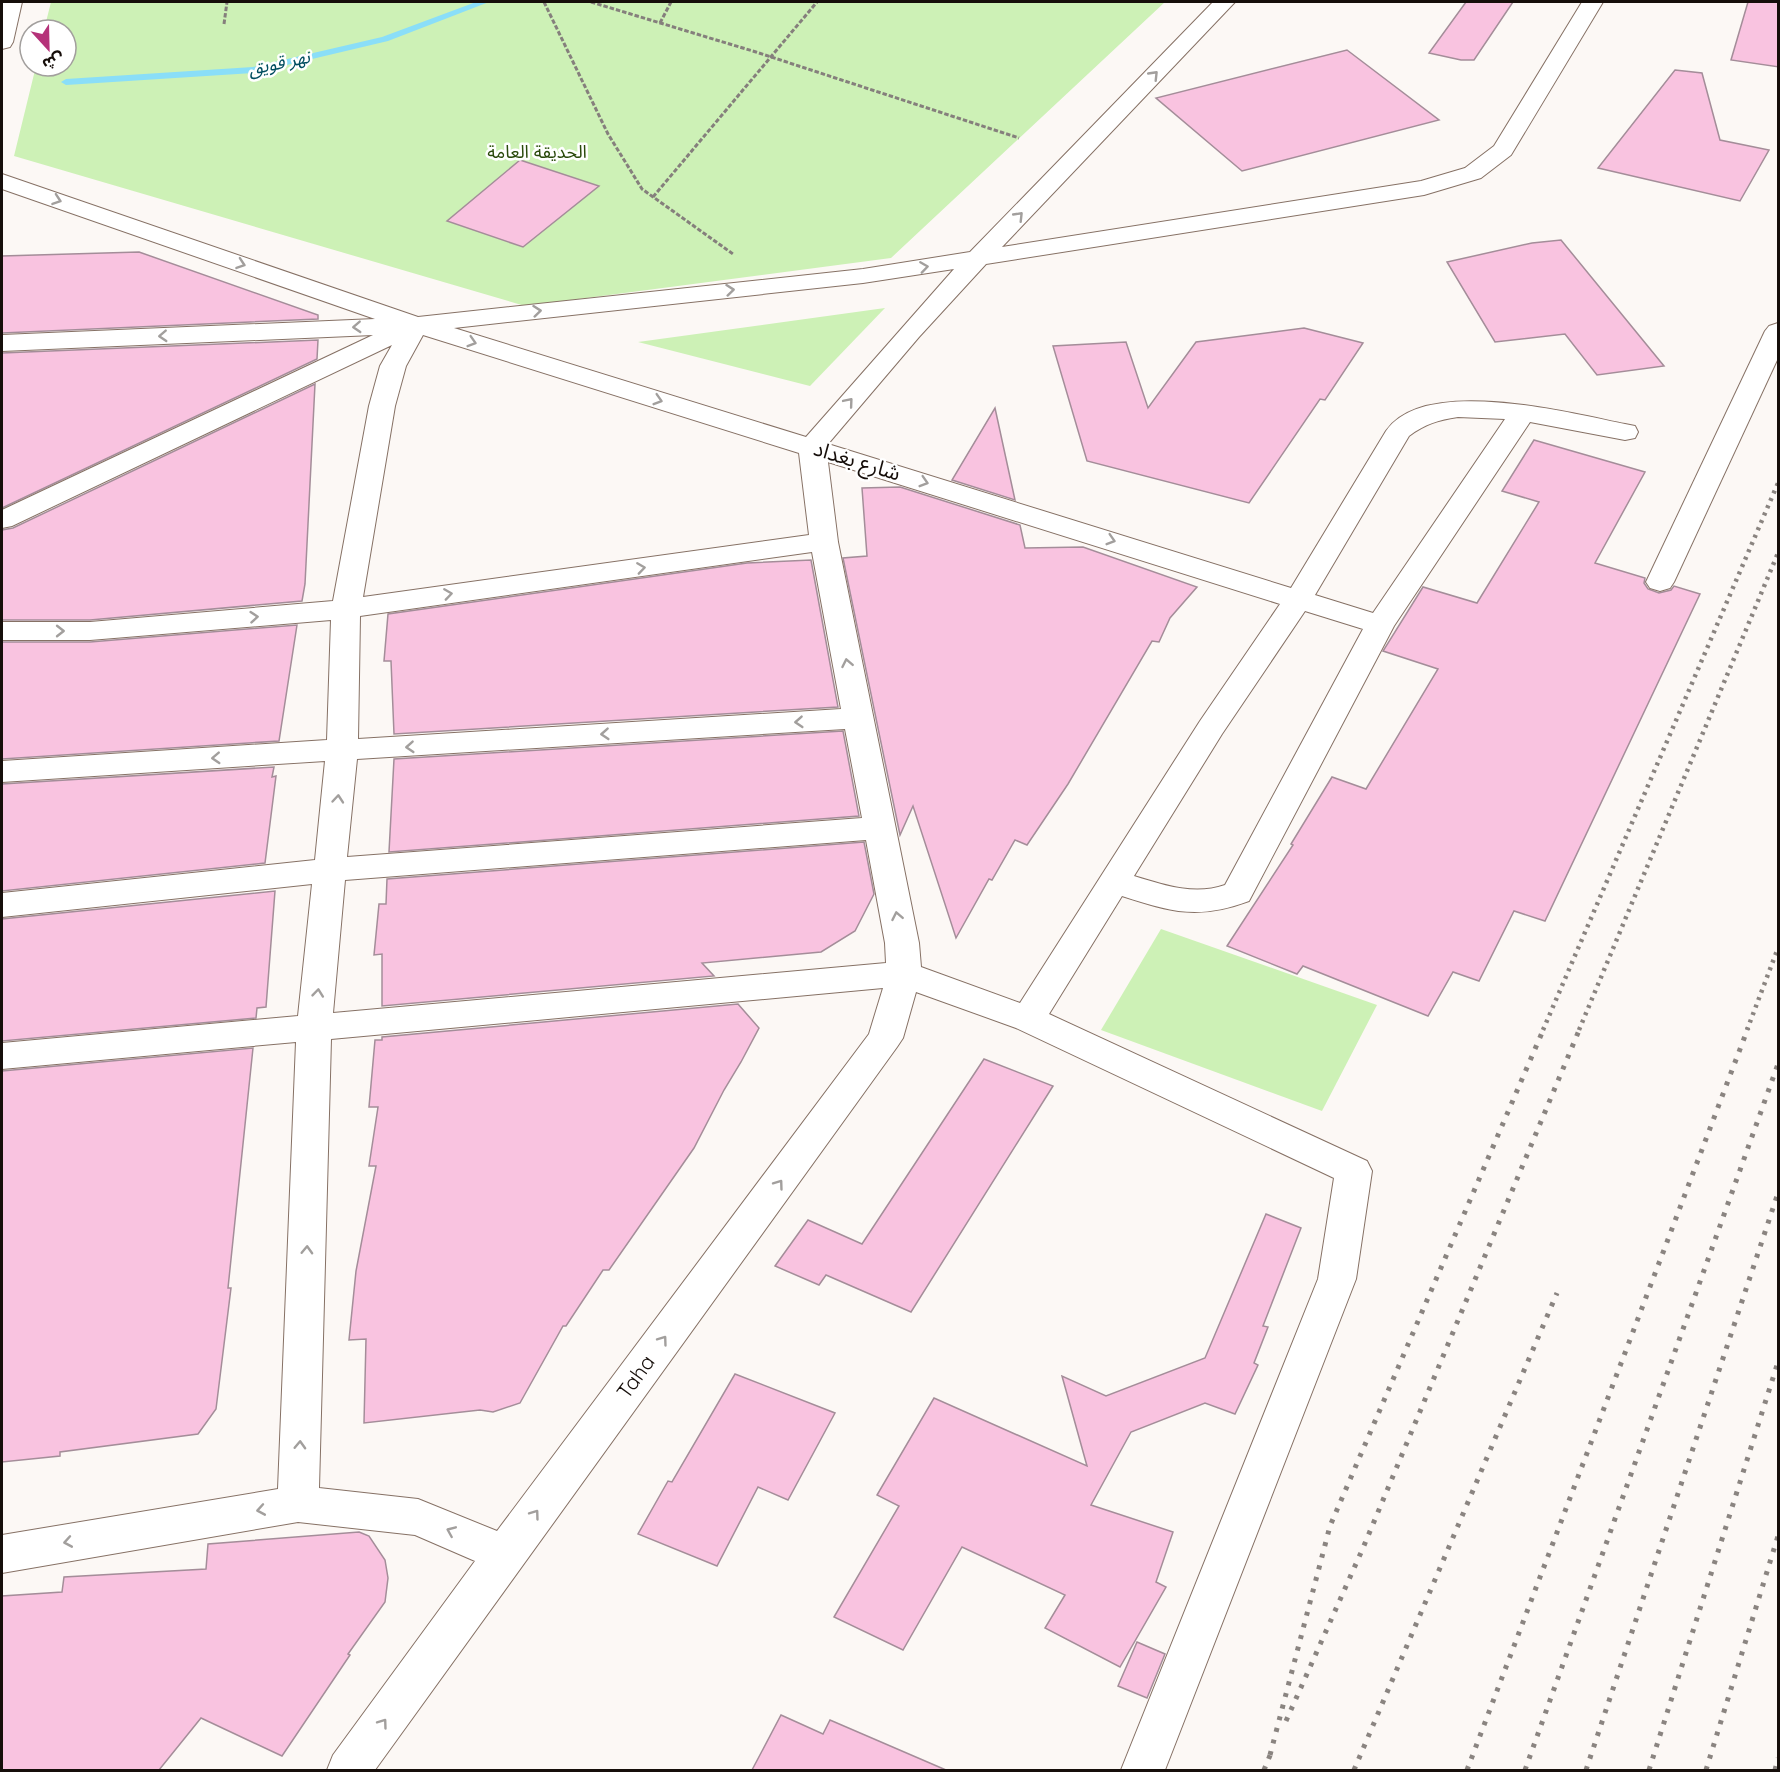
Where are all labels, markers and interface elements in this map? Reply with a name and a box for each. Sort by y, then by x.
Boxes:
north arrow [18,18,78,78]
water label: نهر قويق [246,44,314,80]
text: ش [40,49,68,75]
one-way arrow [1146,72,1157,83]
park label: الحديقة العامة [487,140,587,163]
one-way arrow [51,193,62,206]
one-way arrow [1012,213,1023,223]
one-way arrow [235,257,246,269]
one-way arrow [919,261,929,273]
one-way arrow [726,284,735,297]
one-way arrow [532,305,541,318]
one-way arrow [353,321,362,334]
one-way arrow [158,330,167,343]
one-way arrow [466,335,477,347]
one-way arrow [652,392,663,405]
one-way arrow [841,398,852,409]
street label: شارع بغداد [810,435,904,488]
one-way arrow [919,475,929,487]
one-way arrow [1105,533,1116,545]
one-way arrow [637,562,646,574]
one-way arrow [443,589,453,601]
one-way arrow [250,611,259,624]
one-way arrow [55,625,64,637]
one-way arrow [841,659,854,669]
one-way arrow [795,715,804,728]
one-way arrow [600,728,609,741]
one-way arrow [406,740,415,753]
one-way arrow [211,752,220,765]
one-way arrow [331,794,344,803]
one-way arrow [891,912,904,922]
one-way arrow [311,988,324,997]
one-way arrow [772,1179,783,1190]
one-way arrow [300,1246,313,1255]
one-way arrow [656,1336,667,1347]
street label: Taha [611,1349,660,1403]
one-way arrow [294,1441,307,1450]
one-way arrow [256,1503,266,1516]
one-way arrow [528,1510,539,1521]
one-way arrow [447,1526,458,1538]
one-way arrow [64,1536,73,1548]
one-way arrow [376,1719,387,1730]

